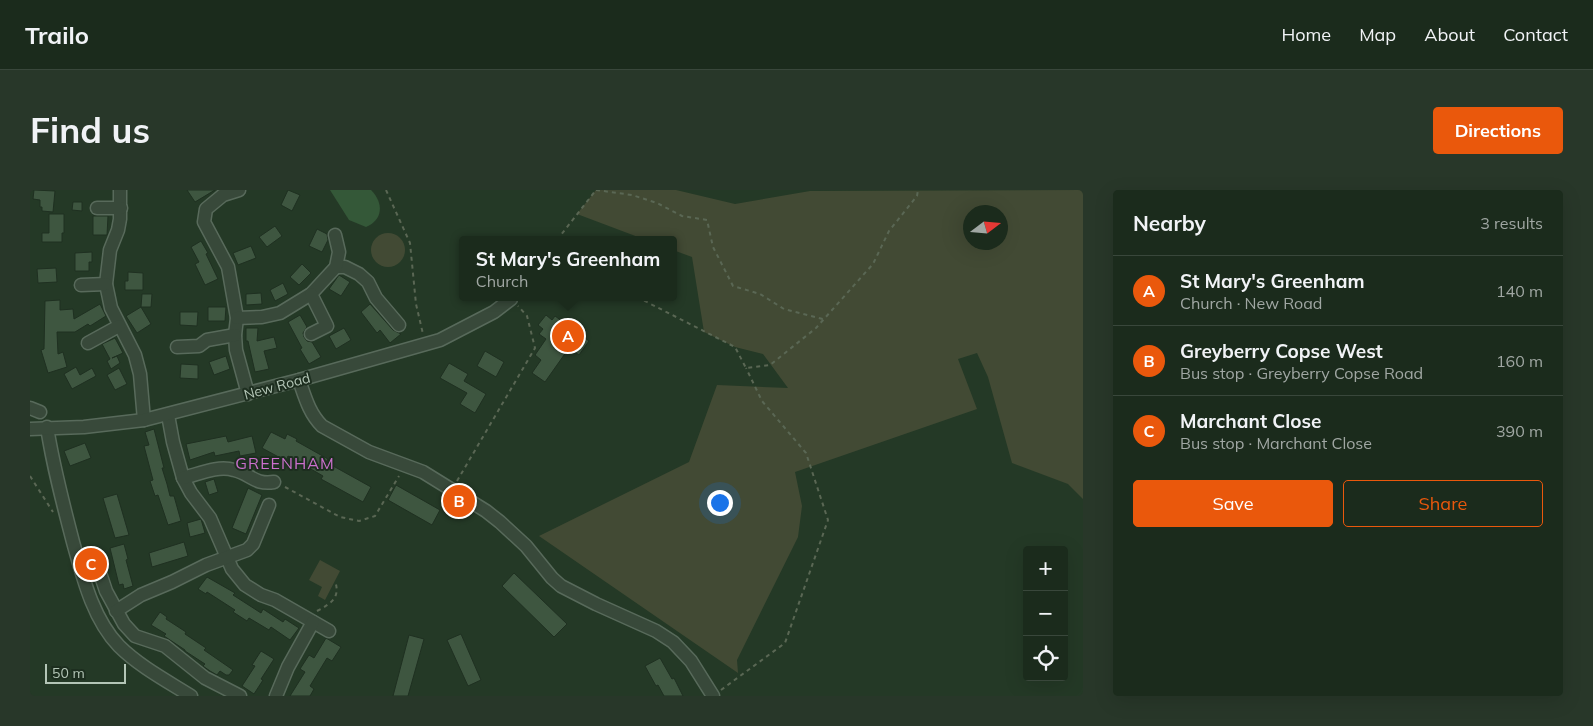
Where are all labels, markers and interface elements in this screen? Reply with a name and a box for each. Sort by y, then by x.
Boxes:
text: Trailo [25,20,89,50]
text: Home [1281,23,1331,46]
text: Map [1359,23,1396,46]
text: About [1424,23,1475,46]
text: Contact [1503,23,1568,46]
button: Directions [1433,107,1563,154]
text: Find us [30,108,150,152]
north arrow [963,205,1008,250]
text: Nearby [1133,210,1206,236]
text: 3 results [1480,213,1543,233]
popup [459,236,677,301]
text: St Mary's Greenham [476,247,660,271]
text: St Mary's Greenham [1180,269,1365,293]
text: Church [476,271,528,291]
text: A [1143,281,1155,301]
text: 140 m [1496,281,1543,301]
text: Church · New Road [1180,293,1322,313]
pin: A [552,317,584,355]
text: Greyberry Copse West [1180,339,1383,363]
text: B [1143,351,1155,371]
text: 160 m [1496,351,1543,371]
text: Bus stop · Greyberry Copse Road [1180,363,1423,383]
street label: New Road [242,368,312,404]
text: Marchant Close [1180,409,1321,433]
text: C [1144,421,1154,441]
text: 390 m [1496,421,1543,441]
text: Bus stop · Marchant Close [1180,433,1372,453]
district label: GREENHAM [235,453,335,473]
button: Save [1133,480,1333,527]
button: Share [1343,480,1543,527]
pin: B [443,482,475,520]
your location [707,490,733,516]
pin: C [75,545,107,583]
map controls [1023,546,1068,681]
button: + [1023,546,1068,591]
button: − [1023,591,1068,636]
button: locate [1023,636,1068,681]
scale bar [45,661,126,684]
text: 50 m [52,664,85,682]

